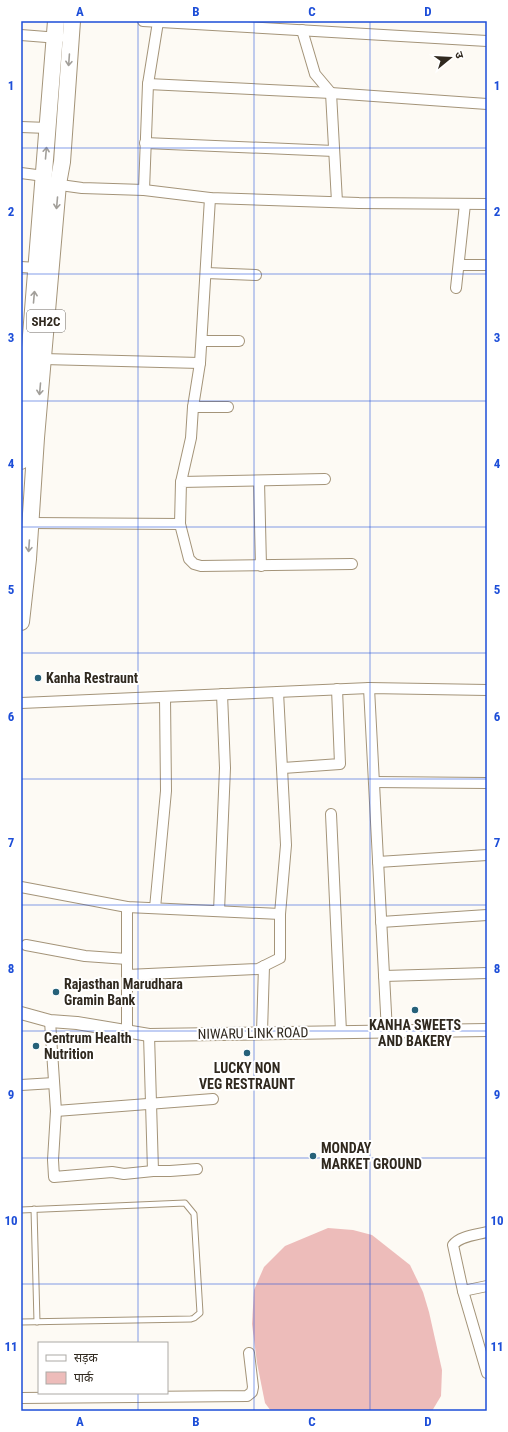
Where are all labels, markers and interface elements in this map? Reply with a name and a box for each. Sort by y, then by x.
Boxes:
text: A [76,4,84,19]
text: B [192,4,200,19]
text: C [308,4,316,19]
text: D [424,4,432,19]
north arrow [430,38,470,78]
text: उ [452,50,466,61]
one-way arrow [66,53,73,66]
text: 1 [8,78,14,93]
text: 1 [494,78,500,93]
one-way arrow [42,147,49,160]
one-way arrow [53,196,60,209]
text: 2 [8,204,15,219]
text: 2 [494,204,501,219]
one-way arrow [31,291,38,304]
road number: SH2C [27,310,65,332]
text: 3 [8,330,14,345]
text: 3 [494,330,500,345]
one-way arrow [37,382,44,395]
text: 4 [8,456,15,471]
text: 4 [494,456,501,471]
one-way arrow [25,539,32,552]
text: 5 [8,582,15,597]
text: 5 [494,582,501,597]
place label: Kanha Restraunt [46,670,138,686]
marker: Kanha Restraunt [33,673,43,683]
text: 6 [8,709,15,724]
text: 6 [494,709,501,724]
text: 7 [8,835,15,850]
text: 7 [494,835,501,850]
text: 8 [8,961,14,976]
text: 8 [494,961,500,976]
place label: Rajasthan Marudhara Gramin Bank [64,976,183,1008]
marker: Rajasthan Marudhara Gramin Bank [51,987,61,997]
marker: KANHA SWEETS AND BAKERY [410,1005,420,1015]
place label: KANHA SWEETS AND BAKERY [369,1017,461,1049]
street label: NIWARU LINK ROAD [198,1024,308,1042]
place label: Centrum Health Nutrition [44,1030,132,1062]
marker: Centrum Health Nutrition [31,1041,41,1051]
marker: LUCKY NON VEG RESTRAUNT [242,1048,252,1058]
place label: LUCKY NON VEG RESTRAUNT [199,1060,295,1092]
text: 9 [8,1087,14,1102]
text: 9 [494,1087,500,1102]
place label: MONDAY MARKET GROUND [321,1140,422,1172]
marker: MONDAY MARKET GROUND [308,1151,318,1161]
text: 10 [4,1213,18,1228]
text: 10 [490,1213,504,1228]
text: 11 [4,1339,18,1354]
text: 11 [490,1339,504,1354]
legend [38,1342,168,1394]
text: सड़क [74,1351,99,1365]
text: पार्क [74,1371,94,1385]
text: A [76,1414,84,1429]
text: B [192,1414,200,1429]
text: C [308,1414,316,1429]
text: D [424,1414,432,1429]

